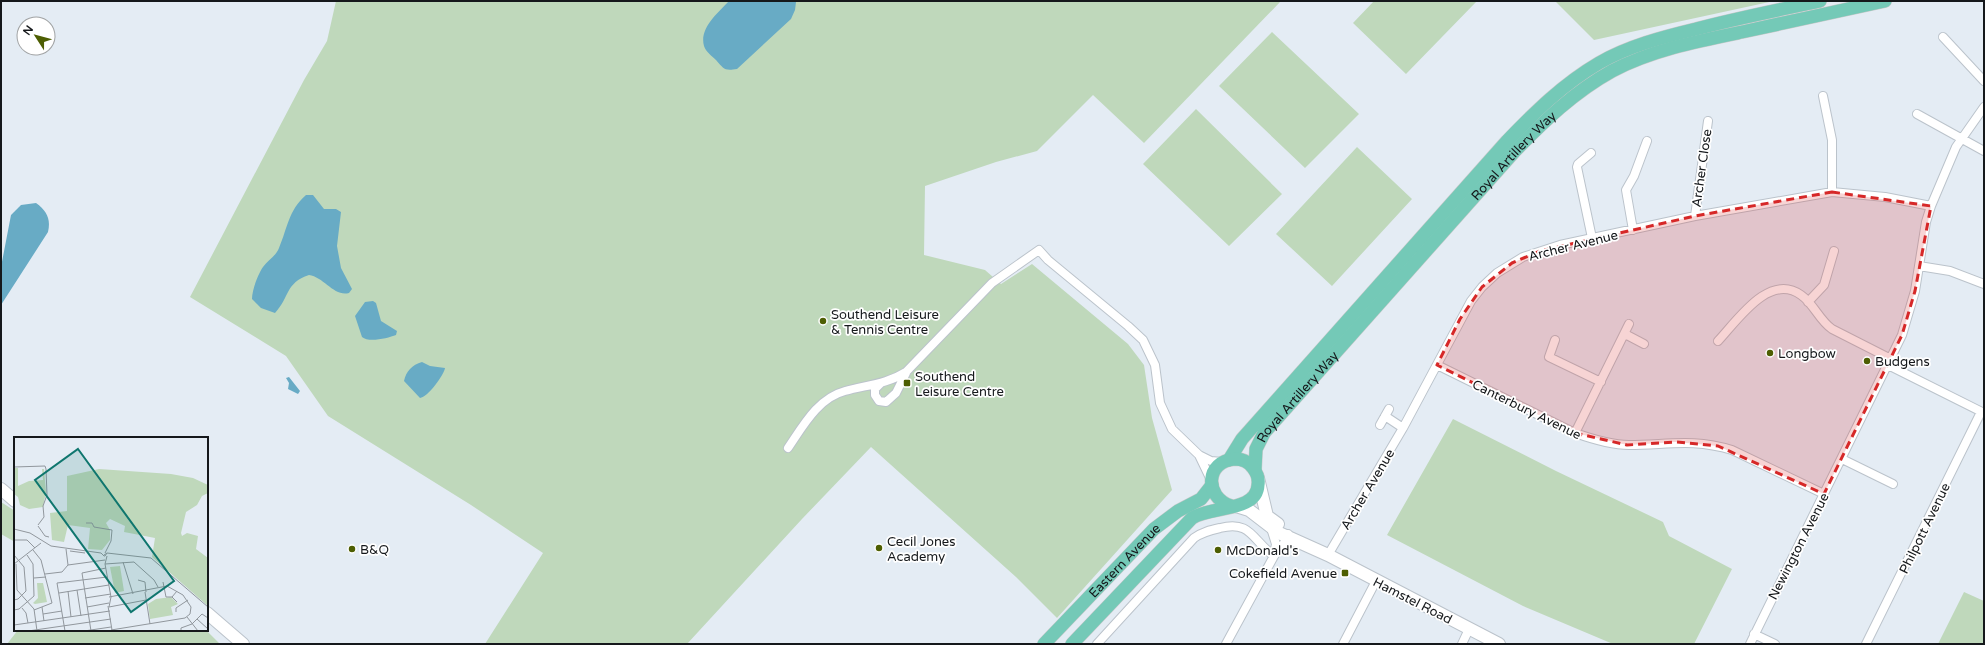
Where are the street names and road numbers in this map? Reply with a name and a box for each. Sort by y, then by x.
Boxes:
street label: Royal Artillery Way [1468,108,1560,204]
street label: Archer Close [1689,128,1715,208]
street label: Archer Avenue [1527,227,1620,265]
street label: Royal Artillery Way [1254,348,1342,445]
street label: Canterbury Avenue [1469,377,1584,443]
street label: Archer Avenue [1337,446,1398,533]
street label: Philpott Avenue [1896,480,1954,576]
street label: Newington Avenue [1765,490,1833,603]
street label: Eastern Avenue [1086,520,1164,601]
street label: Hamstel Road [1370,574,1455,628]

